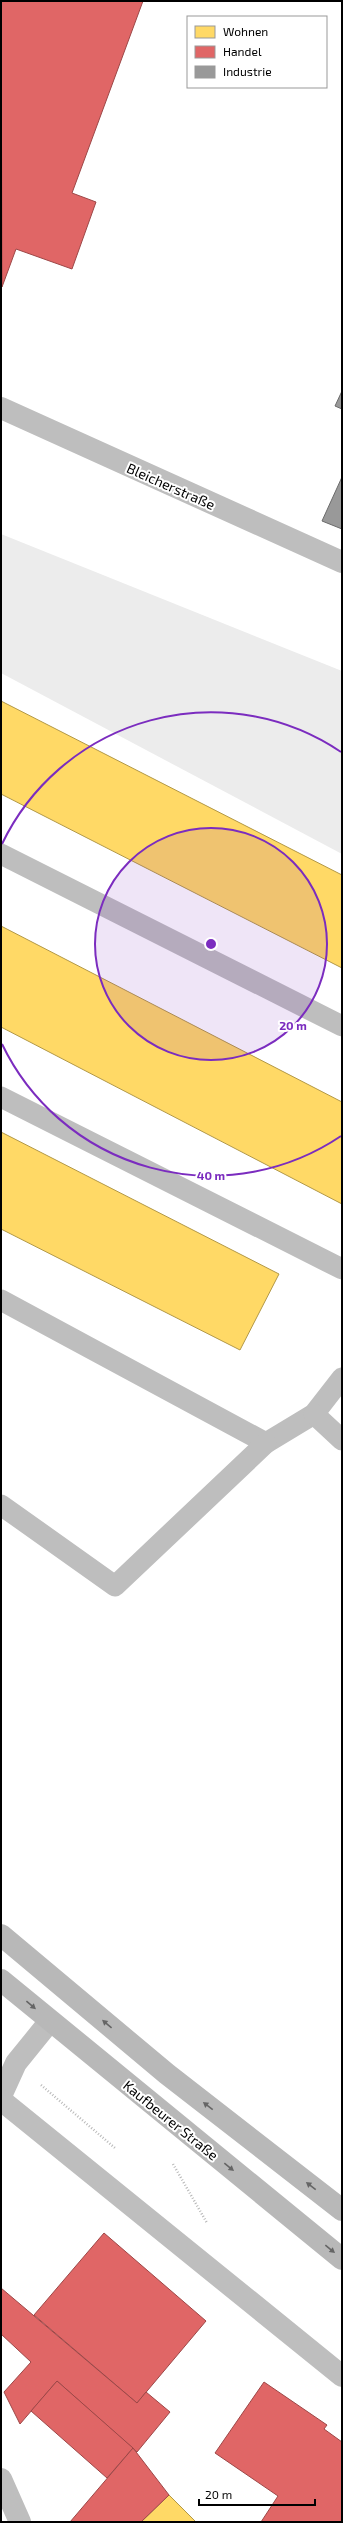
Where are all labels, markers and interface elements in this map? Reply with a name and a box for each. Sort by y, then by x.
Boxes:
legend [187,16,327,88]
text: Wohnen [223,24,268,38]
text: Handel [223,44,262,58]
text: Industrie [223,64,272,78]
street label: Bleicherstraße [124,459,218,513]
centre of rings [204,937,218,951]
text: 20 m [279,1018,307,1032]
text: 40 m [197,1168,225,1182]
one-way arrow [25,2000,36,2009]
one-way arrow [102,2020,113,2029]
street label: Kaufbeurer Straße [120,2076,222,2164]
one-way arrow [203,2102,214,2110]
one-way arrow [223,2163,234,2172]
one-way arrow [306,2182,317,2190]
one-way arrow [324,2245,335,2254]
scale bar [199,2481,315,2507]
text: 20 m [205,2487,232,2501]

